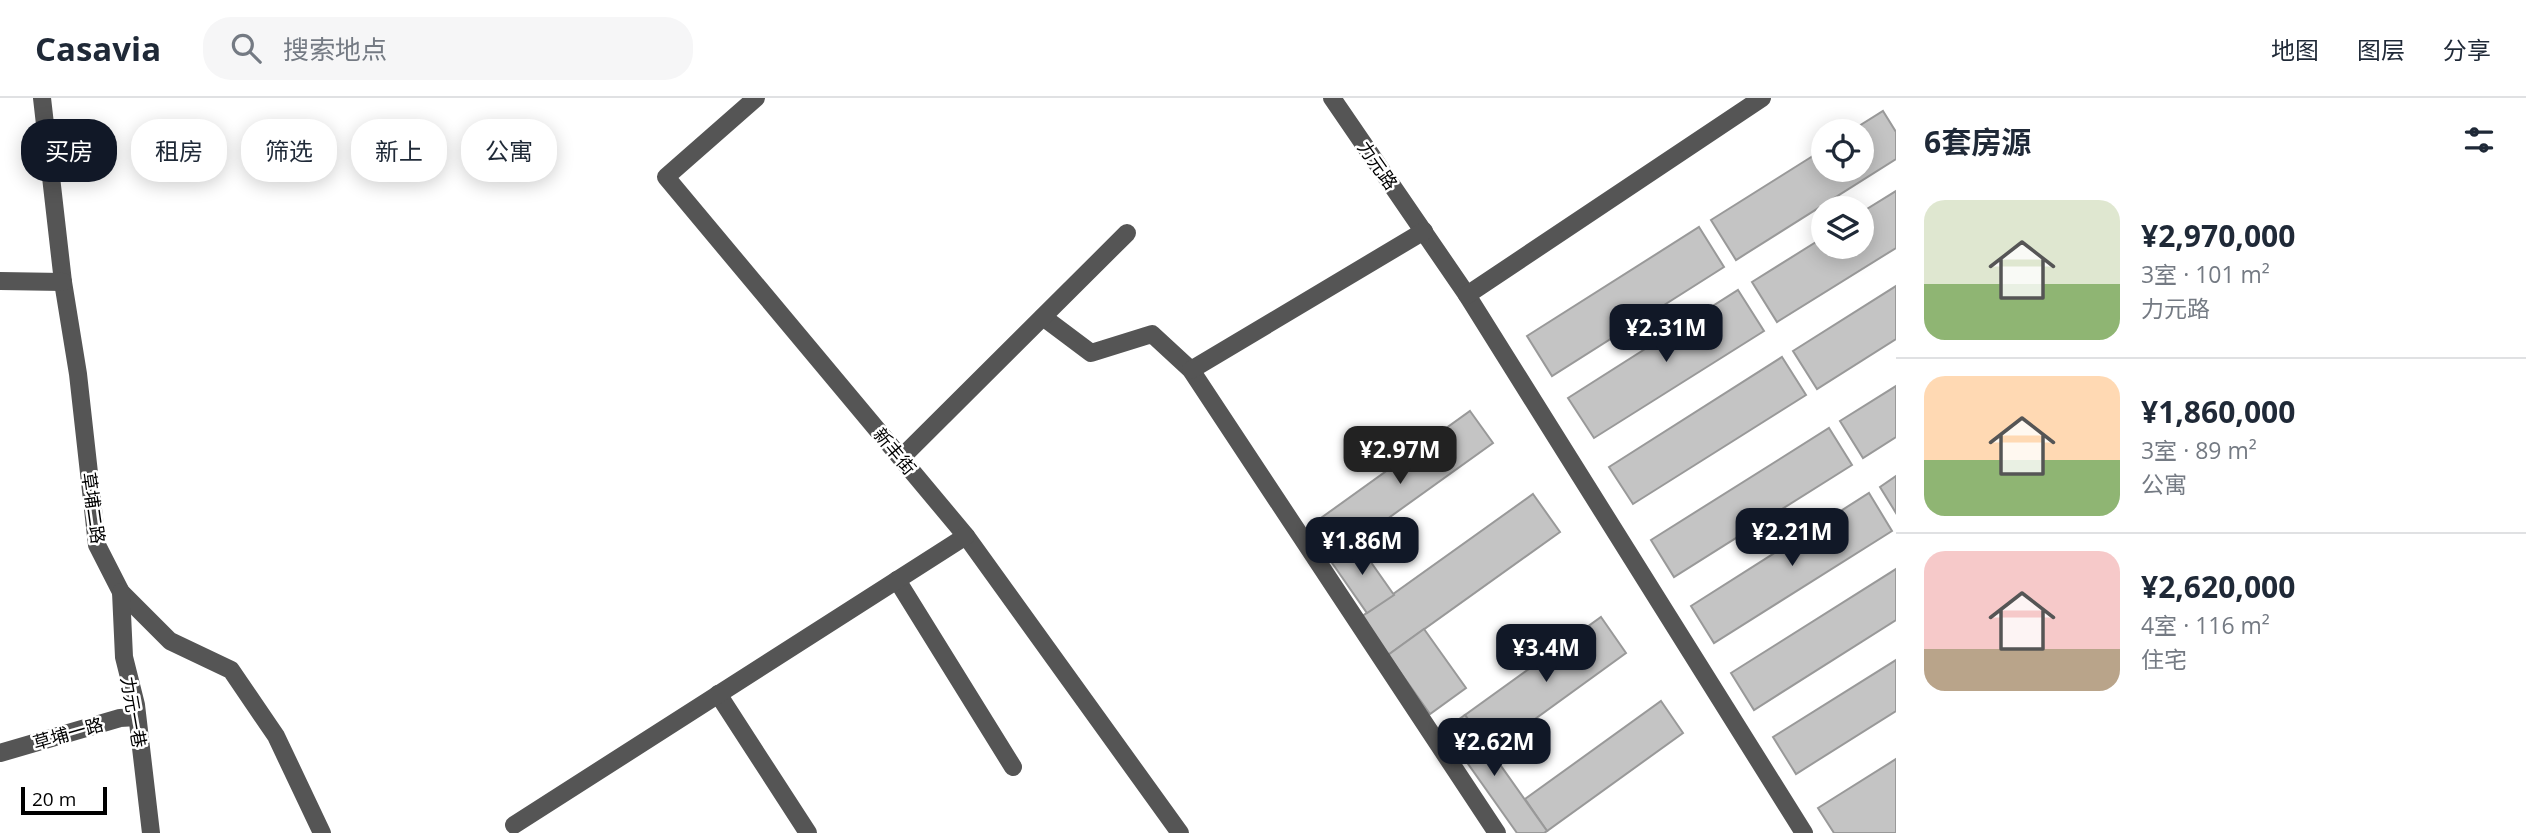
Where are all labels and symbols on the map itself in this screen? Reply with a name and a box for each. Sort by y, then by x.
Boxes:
street label: 力元路 [1353,136,1403,194]
pin: ¥2.31M [1609,304,1723,364]
street label: 新丰街 [868,423,922,479]
pin: ¥2.97M [1343,426,1457,486]
street label: 草埔二路 [77,471,111,545]
pin: ¥2.21M [1735,508,1849,568]
pin: ¥1.86M [1305,518,1419,577]
pin: ¥3.4M [1497,624,1595,684]
street label: 力元一巷 [116,674,152,750]
street label: 草埔一路 [30,712,106,754]
pin: ¥2.62M [1437,718,1551,778]
scale bar [21,784,107,816]

